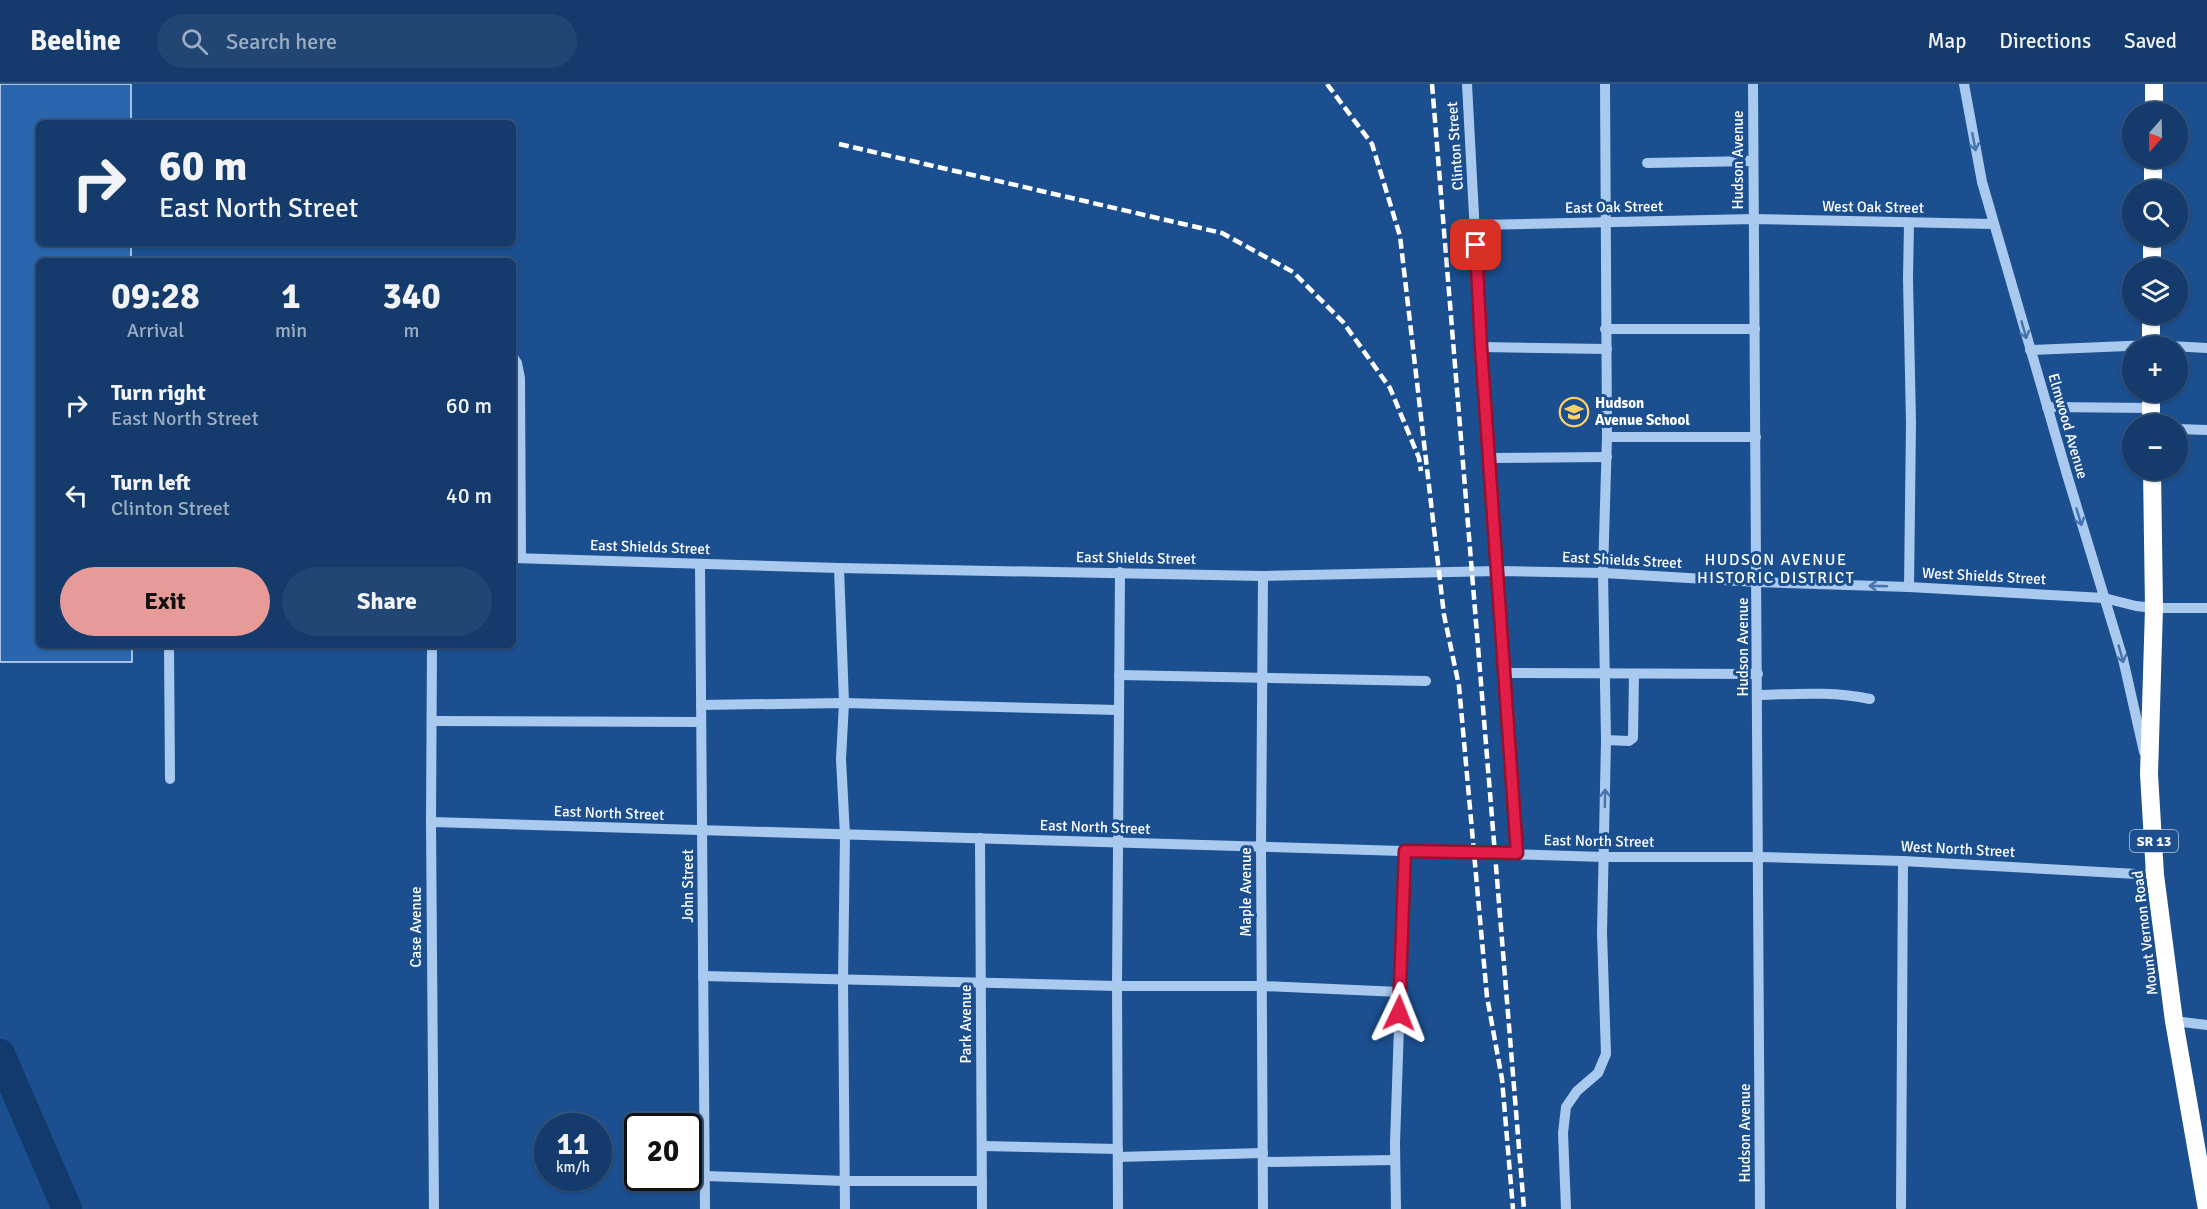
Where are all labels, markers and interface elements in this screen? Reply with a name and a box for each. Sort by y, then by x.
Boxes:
search box [157,14,577,68]
text: Beeline [30,24,121,58]
icon: search [178,25,211,58]
text: Search here [226,28,337,55]
text: Map [1928,28,1966,54]
text: Directions [1999,28,2091,54]
text: Saved [2124,28,2177,54]
street label: Clinton Street [1443,101,1467,191]
north arrow [2122,102,2188,168]
map controls [2122,102,2188,480]
street label: Hudson Avenue [1729,110,1747,210]
one-way arrow [1969,131,1980,151]
text: 60 m [159,141,248,192]
icon: right [60,144,138,222]
button: search [2122,180,2188,246]
text: East North Street [159,192,358,225]
street label: East Oak Street [1565,197,1663,217]
street label: West Oak Street [1822,197,1924,217]
pin [1450,219,1501,270]
icon: arrive [1459,228,1492,261]
button: layers [2122,258,2188,324]
text: 09:28 [111,274,200,319]
text: 1 [281,274,301,319]
text: 340 [382,274,441,319]
text: Arrival [127,318,184,343]
text: min [275,318,307,343]
text: m [404,318,420,343]
one-way arrow [2019,320,2030,339]
button: + [2122,336,2188,402]
street label: Elmwood Avenue [2044,371,2092,481]
text: Turn right [111,379,206,406]
icon: right [60,389,93,422]
text: 60 m [446,392,492,419]
place label: Hudson Avenue School [1595,394,1690,429]
school or university icon: Hudson Avenue School [1558,396,1590,428]
text: East North Street [111,406,259,431]
button: − [2122,414,2188,480]
text: Turn left [111,469,191,496]
icon: left [60,479,93,512]
text: 40 m [446,482,492,509]
text: Clinton Street [111,496,230,521]
one-way arrow [2075,507,2086,526]
street label: East Shields Street [590,536,710,558]
street label: East Shields Street [1076,548,1196,568]
street label: East Shields Street [1561,548,1683,572]
district label: HUDSON AVENUE HISTORIC DISTRICT [1697,550,1855,588]
street label: West Shields Street [1922,564,2046,588]
button: Exit [60,567,270,636]
button: Share [282,567,492,636]
one-way arrow [1869,581,1889,592]
street label: Hudson Avenue [1734,597,1752,697]
one-way arrow [2116,644,2127,663]
one-way arrow [1599,789,1611,809]
street label: East North Street [553,802,665,824]
street label: East North Street [1039,816,1151,838]
road number: SR 13 [2130,830,2178,852]
street label: East North Street [1543,831,1655,851]
street label: West North Street [1900,837,2016,861]
street label: Maple Avenue [1237,847,1255,937]
street label: John Street [679,849,697,923]
street label: Mount Vernon Road [2128,870,2162,996]
street label: Case Avenue [407,887,425,967]
position arrow [1367,981,1431,1045]
street label: Park Avenue [957,984,975,1064]
street label: Hudson Avenue [1736,1083,1754,1183]
speed limit sign: 20 [624,1113,702,1191]
text: 11 [557,1126,589,1163]
text: km/h [556,1158,590,1176]

